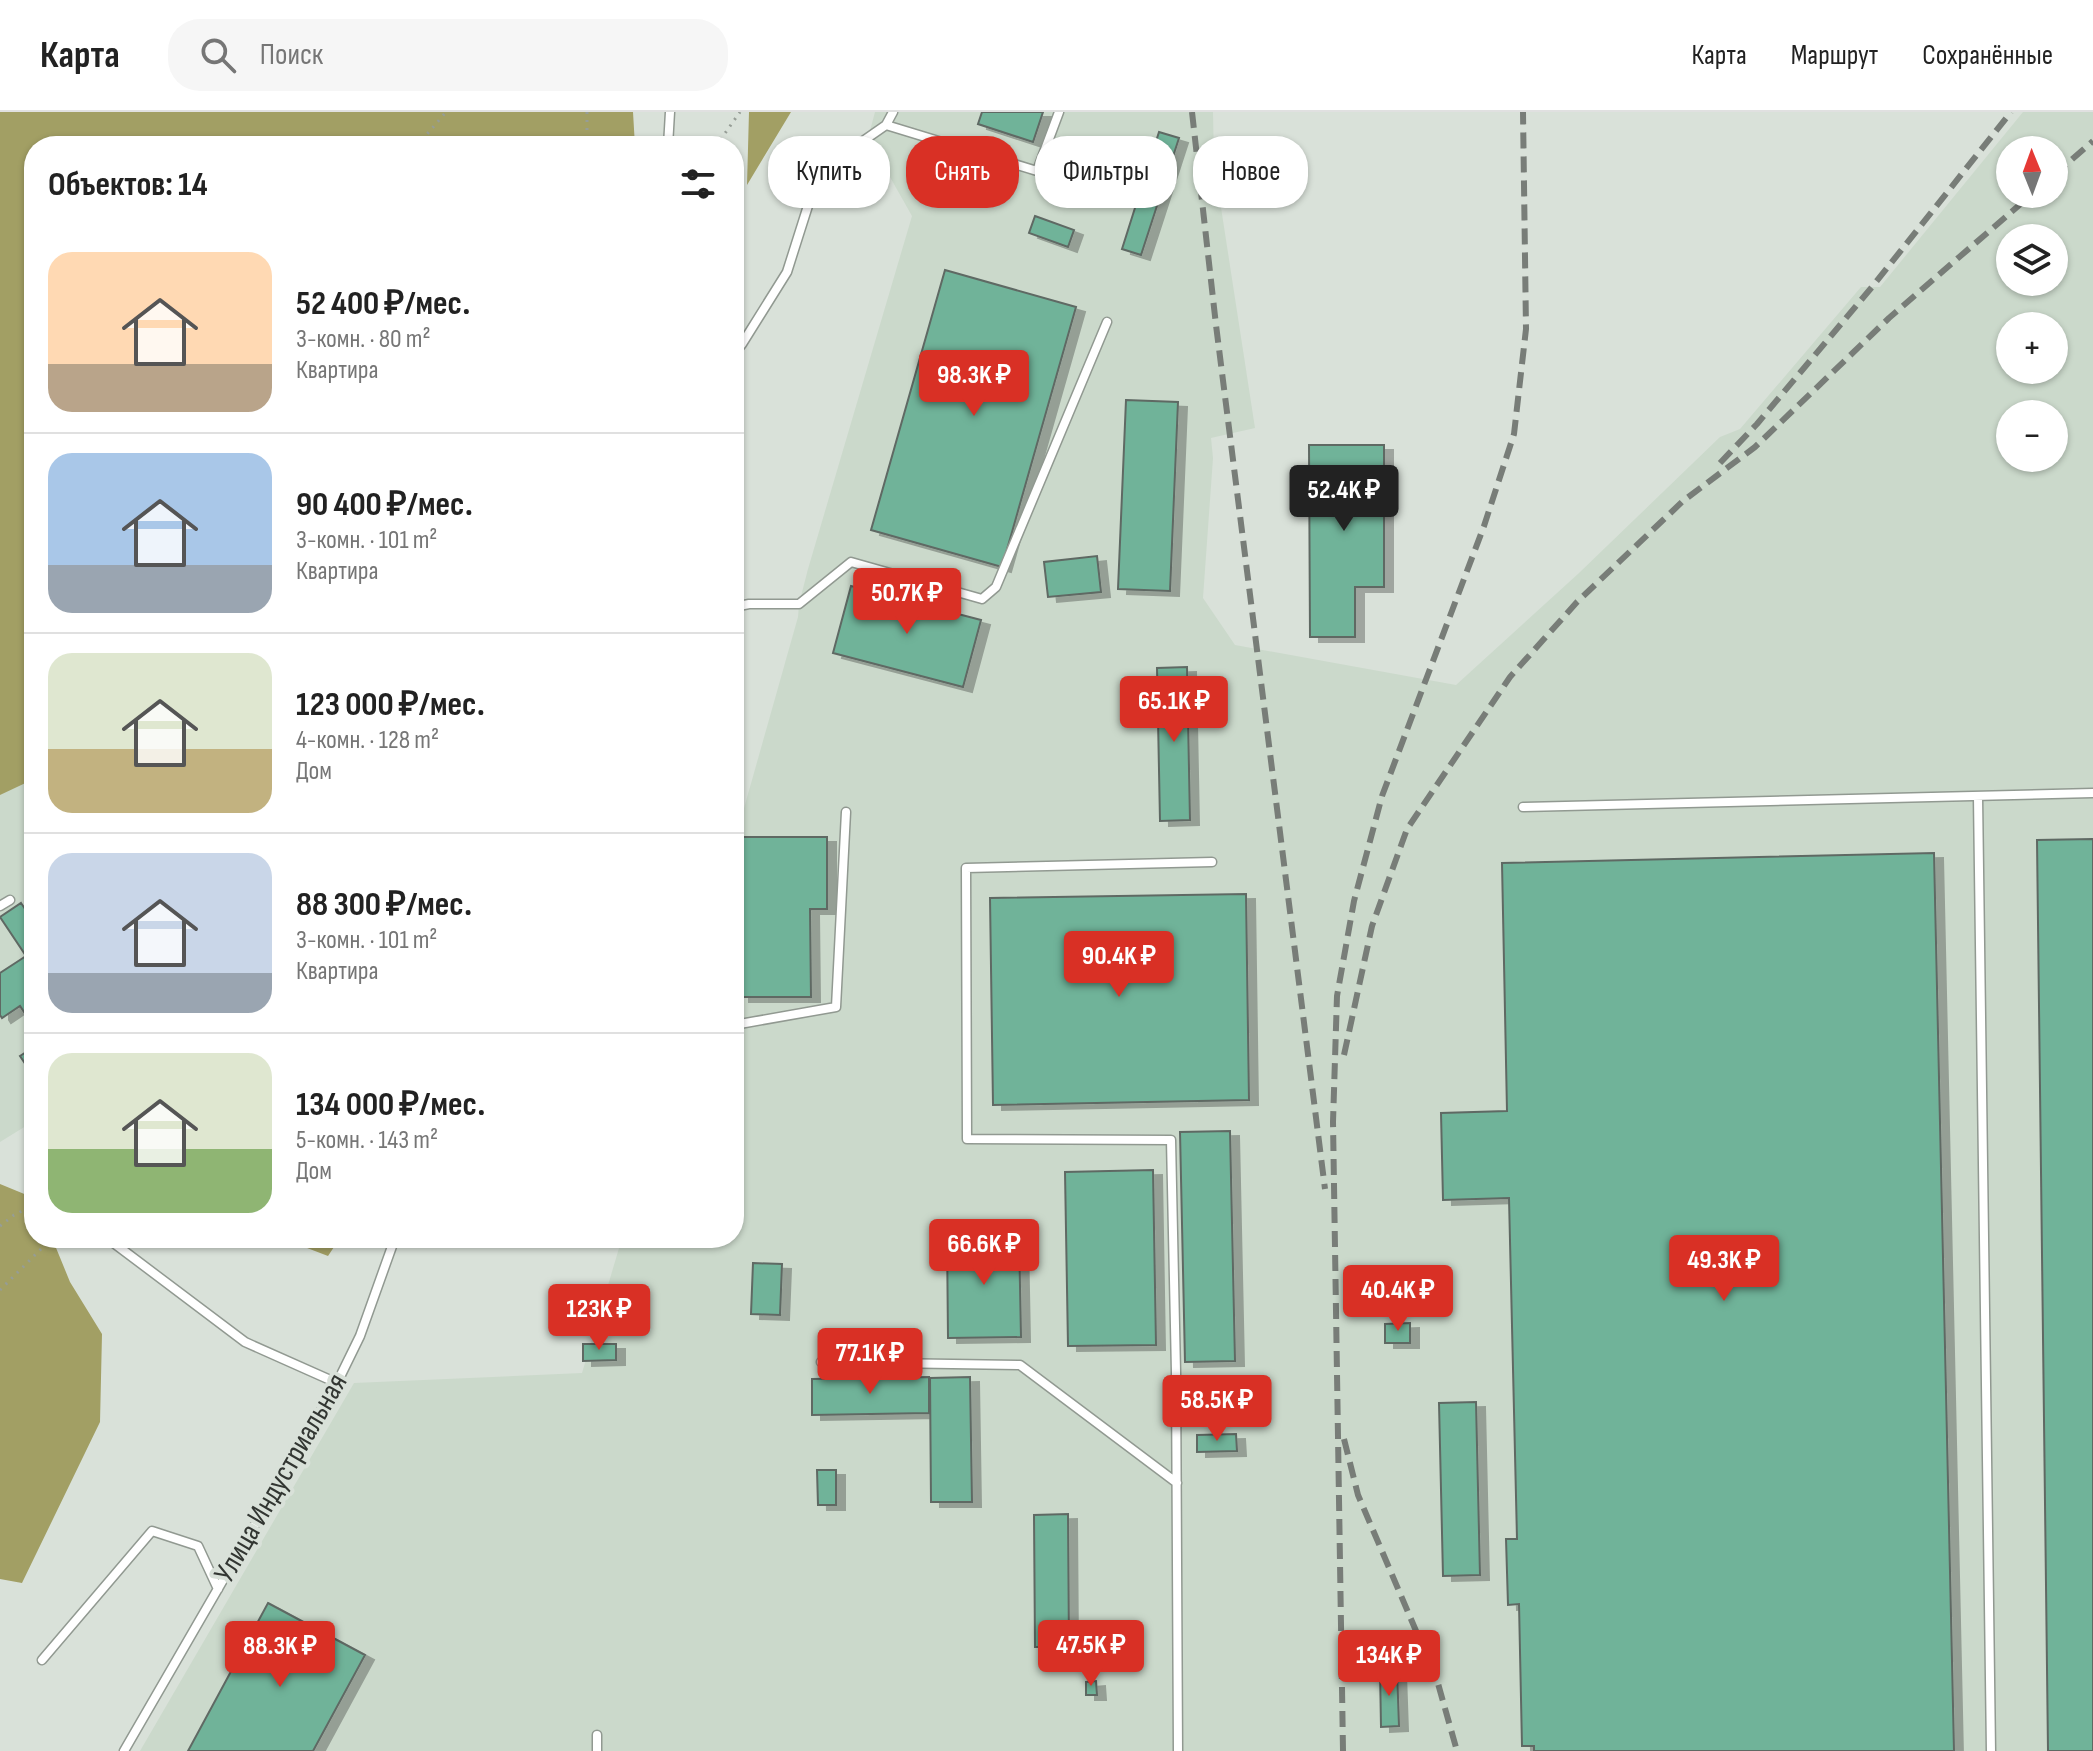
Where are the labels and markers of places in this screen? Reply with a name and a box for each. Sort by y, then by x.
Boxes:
pin: 98.3K ₽ [900,350,1048,418]
pin: 52.4K ₽ [1270,465,1418,533]
pin: 50.7K ₽ [833,568,981,636]
pin: 65.1K ₽ [1100,676,1248,744]
pin: 90.4K ₽ [1045,931,1193,999]
pin: 66.6K ₽ [910,1219,1058,1287]
pin: 49.3K ₽ [1650,1235,1798,1303]
pin: 40.4K ₽ [1324,1265,1472,1333]
pin: 123K ₽ [534,1284,664,1352]
pin: 77.1K ₽ [796,1328,944,1396]
pin: 58.5K ₽ [1143,1375,1291,1443]
pin: 47.5K ₽ [1017,1620,1165,1688]
pin: 88.3K ₽ [206,1621,354,1689]
pin: 134K ₽ [1324,1630,1454,1698]

